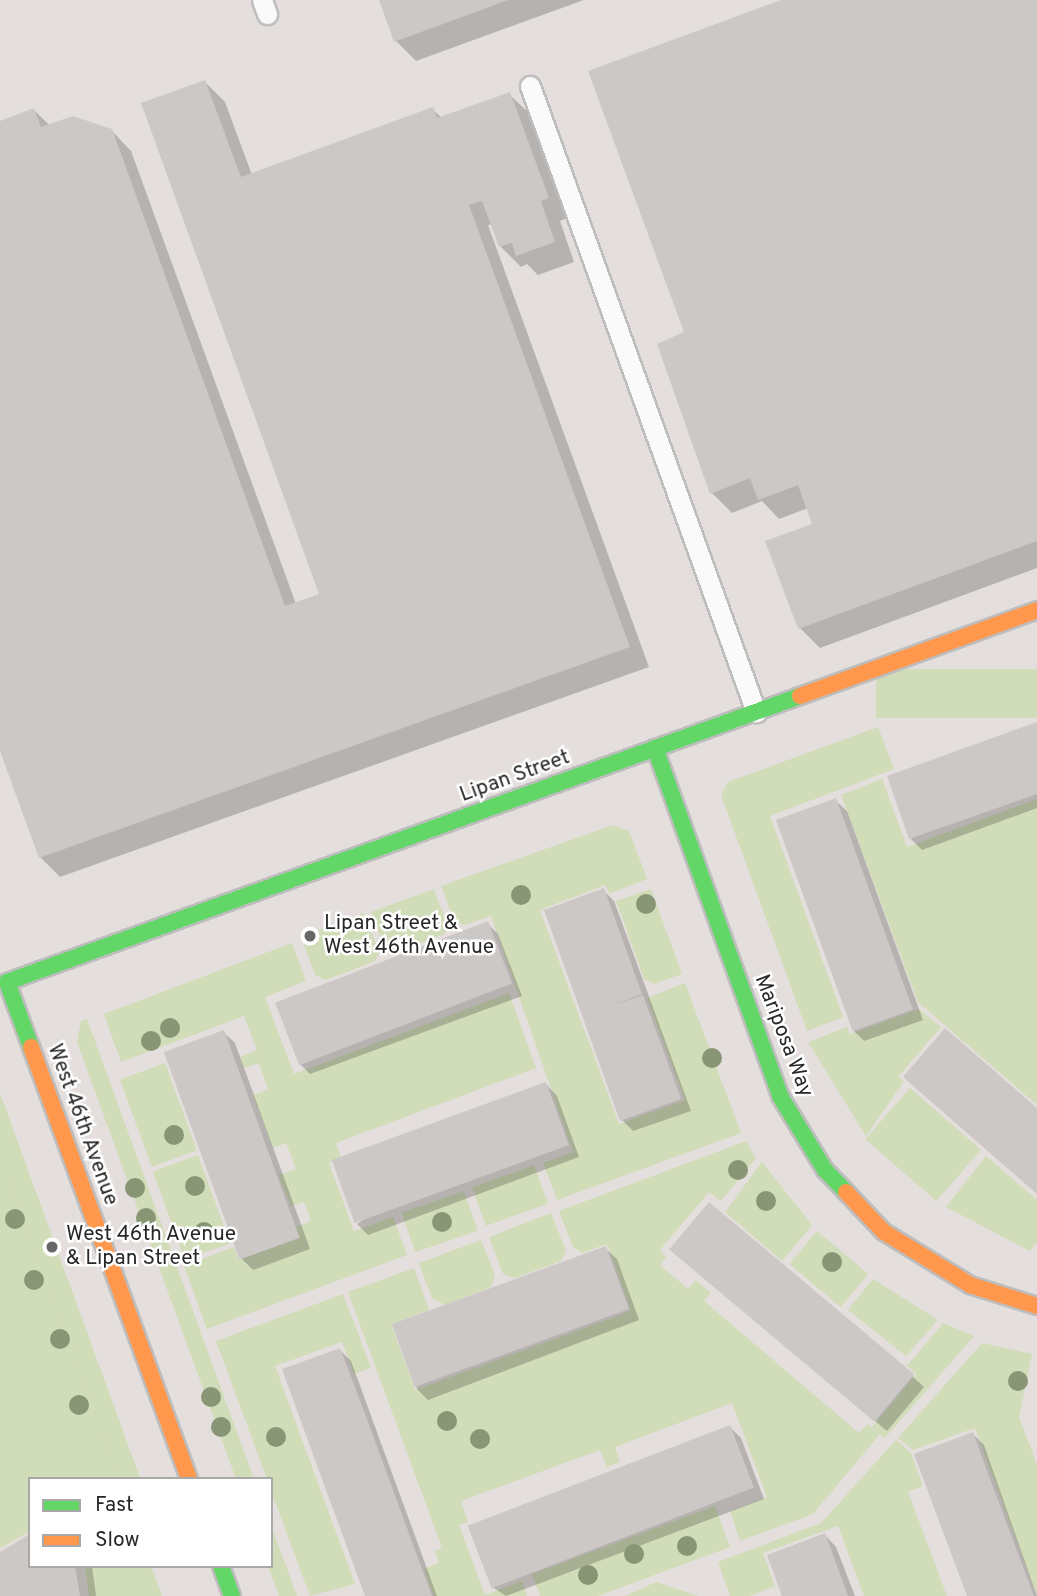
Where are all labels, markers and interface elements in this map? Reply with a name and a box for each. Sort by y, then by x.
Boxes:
street label: Lipan Street [457,745,573,809]
place label: Lipan Street & West 46th Avenue [324,911,495,961]
marker: Lipan Street & West 46th Avenue [302,928,318,944]
street label: Mariposa Way [748,971,818,1101]
street label: West 46th Avenue [41,1040,123,1210]
place label: West 46th Avenue & Lipan Street [66,1222,237,1272]
marker: West 46th Avenue & Lipan Street [44,1239,60,1255]
legend [28,1477,273,1568]
text: Fast [95,1492,134,1519]
text: Slow [95,1527,140,1554]

